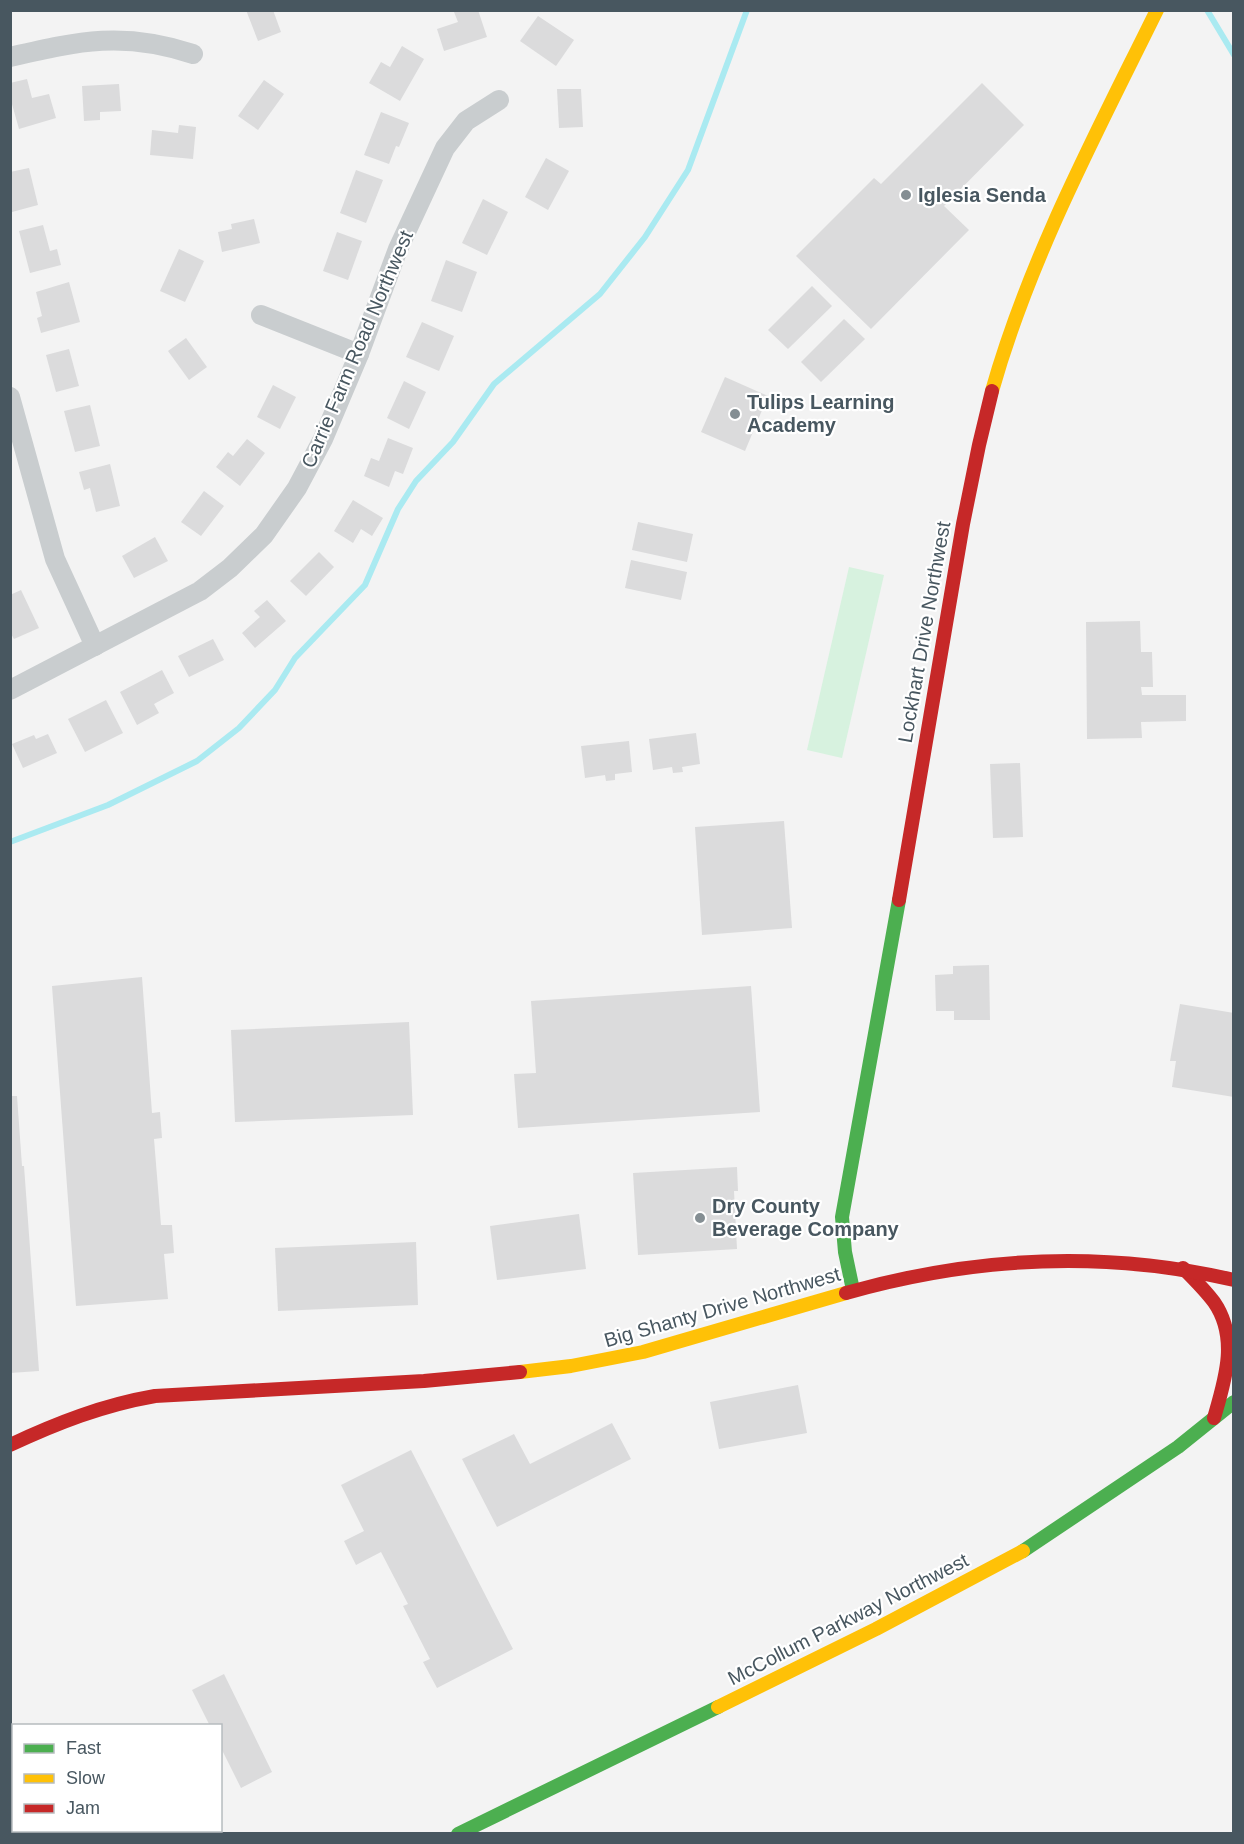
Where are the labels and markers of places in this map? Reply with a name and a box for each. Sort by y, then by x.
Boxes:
place label: Iglesia Senda [918,184,1047,206]
marker: Iglesia Senda [899,188,913,202]
place label: Tulips Learning Academy [747,391,894,436]
marker: Tulips Learning Academy [728,407,742,421]
place label: Dry County Beverage Company [712,1195,900,1240]
marker: Dry County Beverage Company [693,1211,707,1225]

